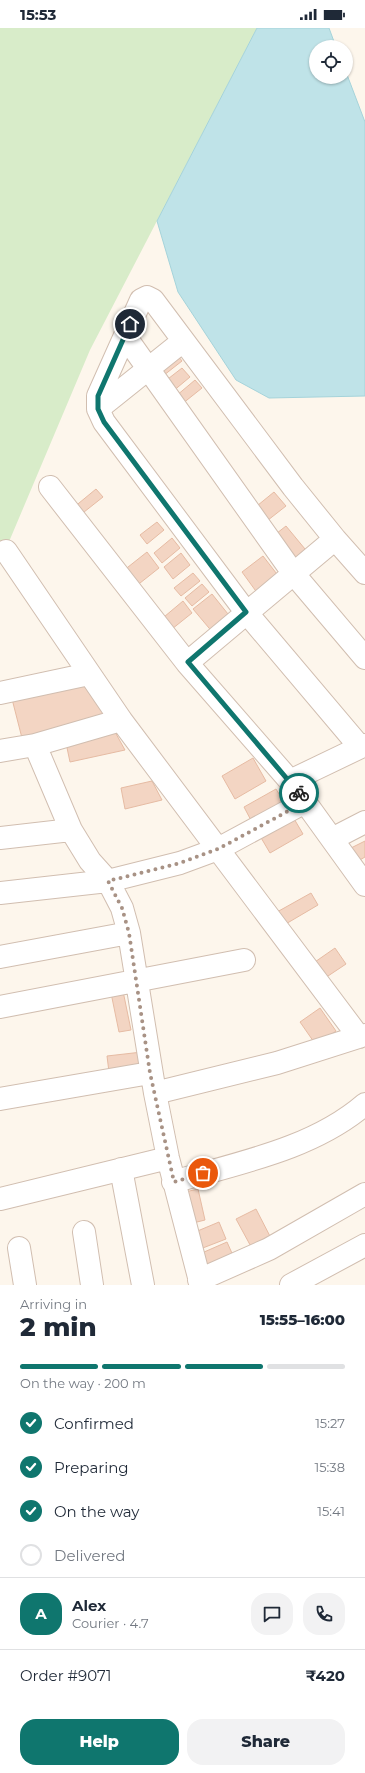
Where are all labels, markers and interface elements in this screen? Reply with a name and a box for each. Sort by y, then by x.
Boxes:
text: 15:53 [20,5,56,24]
map controls [309,40,353,84]
button: locate [309,40,353,84]
pin [113,307,147,341]
icon: home [119,313,141,335]
courier [279,773,319,813]
icon: bike [288,782,310,804]
pin [186,1156,220,1190]
icon: bag [192,1162,214,1184]
text: Arriving in [20,1296,87,1312]
text: 15:55–16:00 [260,1310,345,1329]
text: 2 min [20,1311,97,1343]
text: On the way · 200 m [20,1375,146,1391]
icon: check [20,1412,42,1434]
text: Confirmed [54,1414,134,1433]
text: 15:27 [315,1415,345,1431]
icon: check [20,1456,42,1478]
text: Preparing [54,1458,129,1477]
text: 15:38 [315,1459,345,1475]
icon: check [20,1500,42,1522]
text: On the way [54,1502,139,1521]
text: 15:41 [317,1503,345,1519]
text: Delivered [54,1546,126,1565]
button: chat [251,1593,293,1635]
button: phone [303,1593,345,1635]
text: Alex [72,1596,106,1615]
text: A [35,1604,47,1623]
text: Courier · 4.7 [72,1615,149,1631]
text: Order #9071 [20,1666,111,1685]
text: ₹420 [305,1666,345,1685]
button: Help [20,1719,179,1765]
button: Share [187,1719,345,1765]

